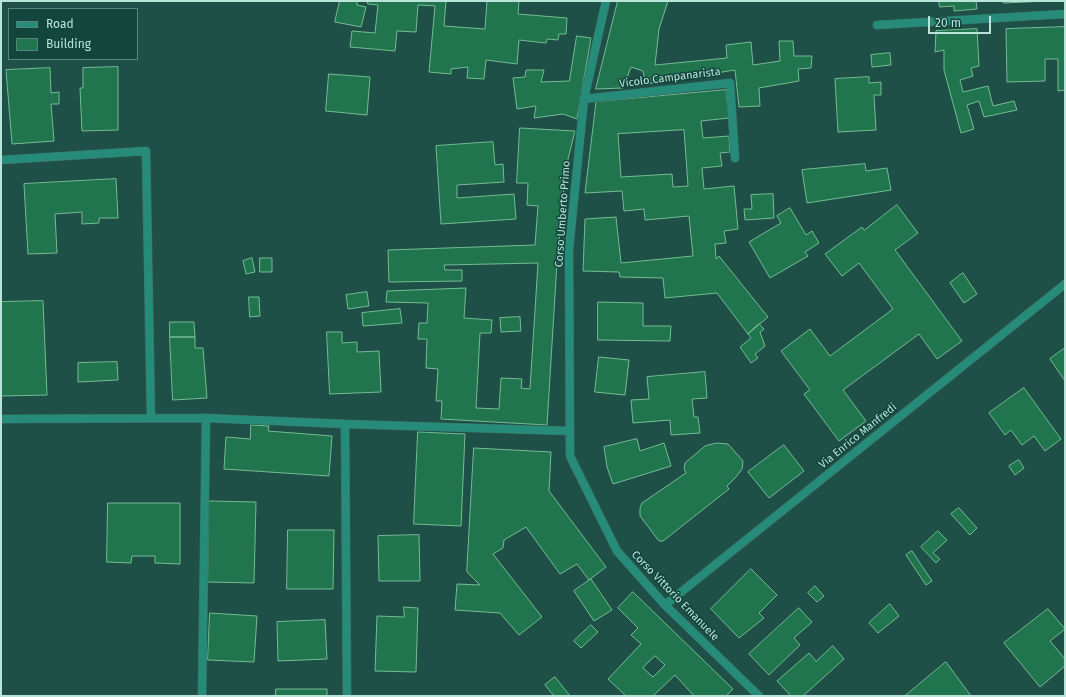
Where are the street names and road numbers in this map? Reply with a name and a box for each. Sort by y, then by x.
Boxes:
street label: Vicolo Campanarista [619,65,721,91]
street label: Corso Umberto Primo [553,160,573,268]
street label: Via Enrico Manfredi [816,401,900,471]
street label: Corso Vittorio Emanuele [628,548,722,644]

